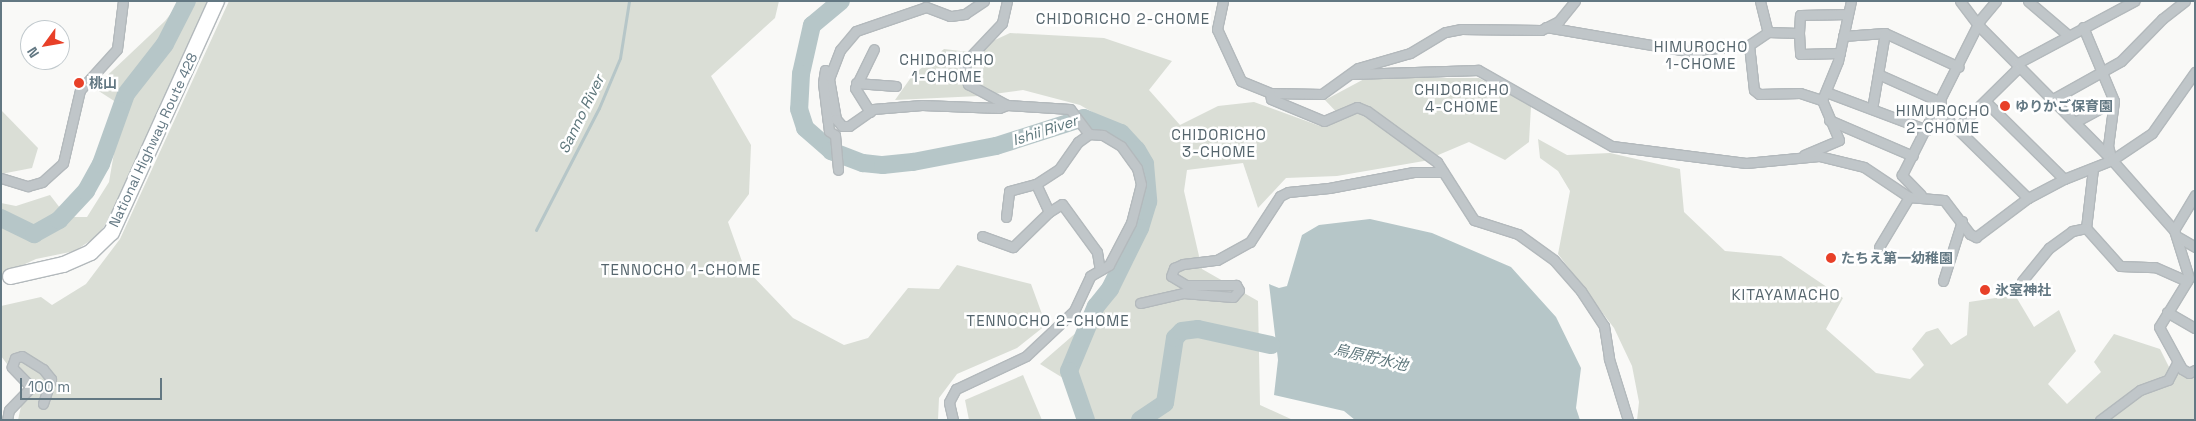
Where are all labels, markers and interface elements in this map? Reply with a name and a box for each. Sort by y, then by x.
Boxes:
district label: CHIDORICHO 2-CHOME [1034,10,1212,28]
north arrow [20,20,70,70]
district label: HIMUROCHO 1-CHOME [1653,37,1749,72]
text: N [23,44,43,61]
street label: National Highway Route 428 [105,50,201,230]
district label: CHIDORICHO 1-CHOME [898,50,996,85]
water label: Sanno River [554,72,608,156]
place label: 桃山 [89,75,117,91]
marker: 桃山 [73,77,85,89]
district label: CHIDORICHO 4-CHOME [1413,80,1511,115]
place label: ゆりかご保育園 [2015,98,2113,114]
marker: ゆりかご保育園 [1999,100,2011,112]
district label: HIMUROCHO 2-CHOME [1895,101,1991,136]
water label: Ishii River [1010,111,1080,149]
district label: CHIDORICHO 3-CHOME [1170,125,1268,160]
place label: たちえ第一幼稚園 [1841,250,1953,266]
marker: たちえ第一幼稚園 [1825,252,1837,264]
district label: TENNOCHO 1-CHOME [599,261,763,279]
place label: 氷室神社 [1995,282,2051,298]
marker: 氷室神社 [1979,284,1991,296]
district label: KITAYAMACHO [1730,286,1842,304]
district label: TENNOCHO 2-CHOME [964,312,1132,330]
water label: 烏原貯水池 [1332,340,1410,374]
scale bar [22,368,165,400]
text: 100 m [28,377,70,396]

